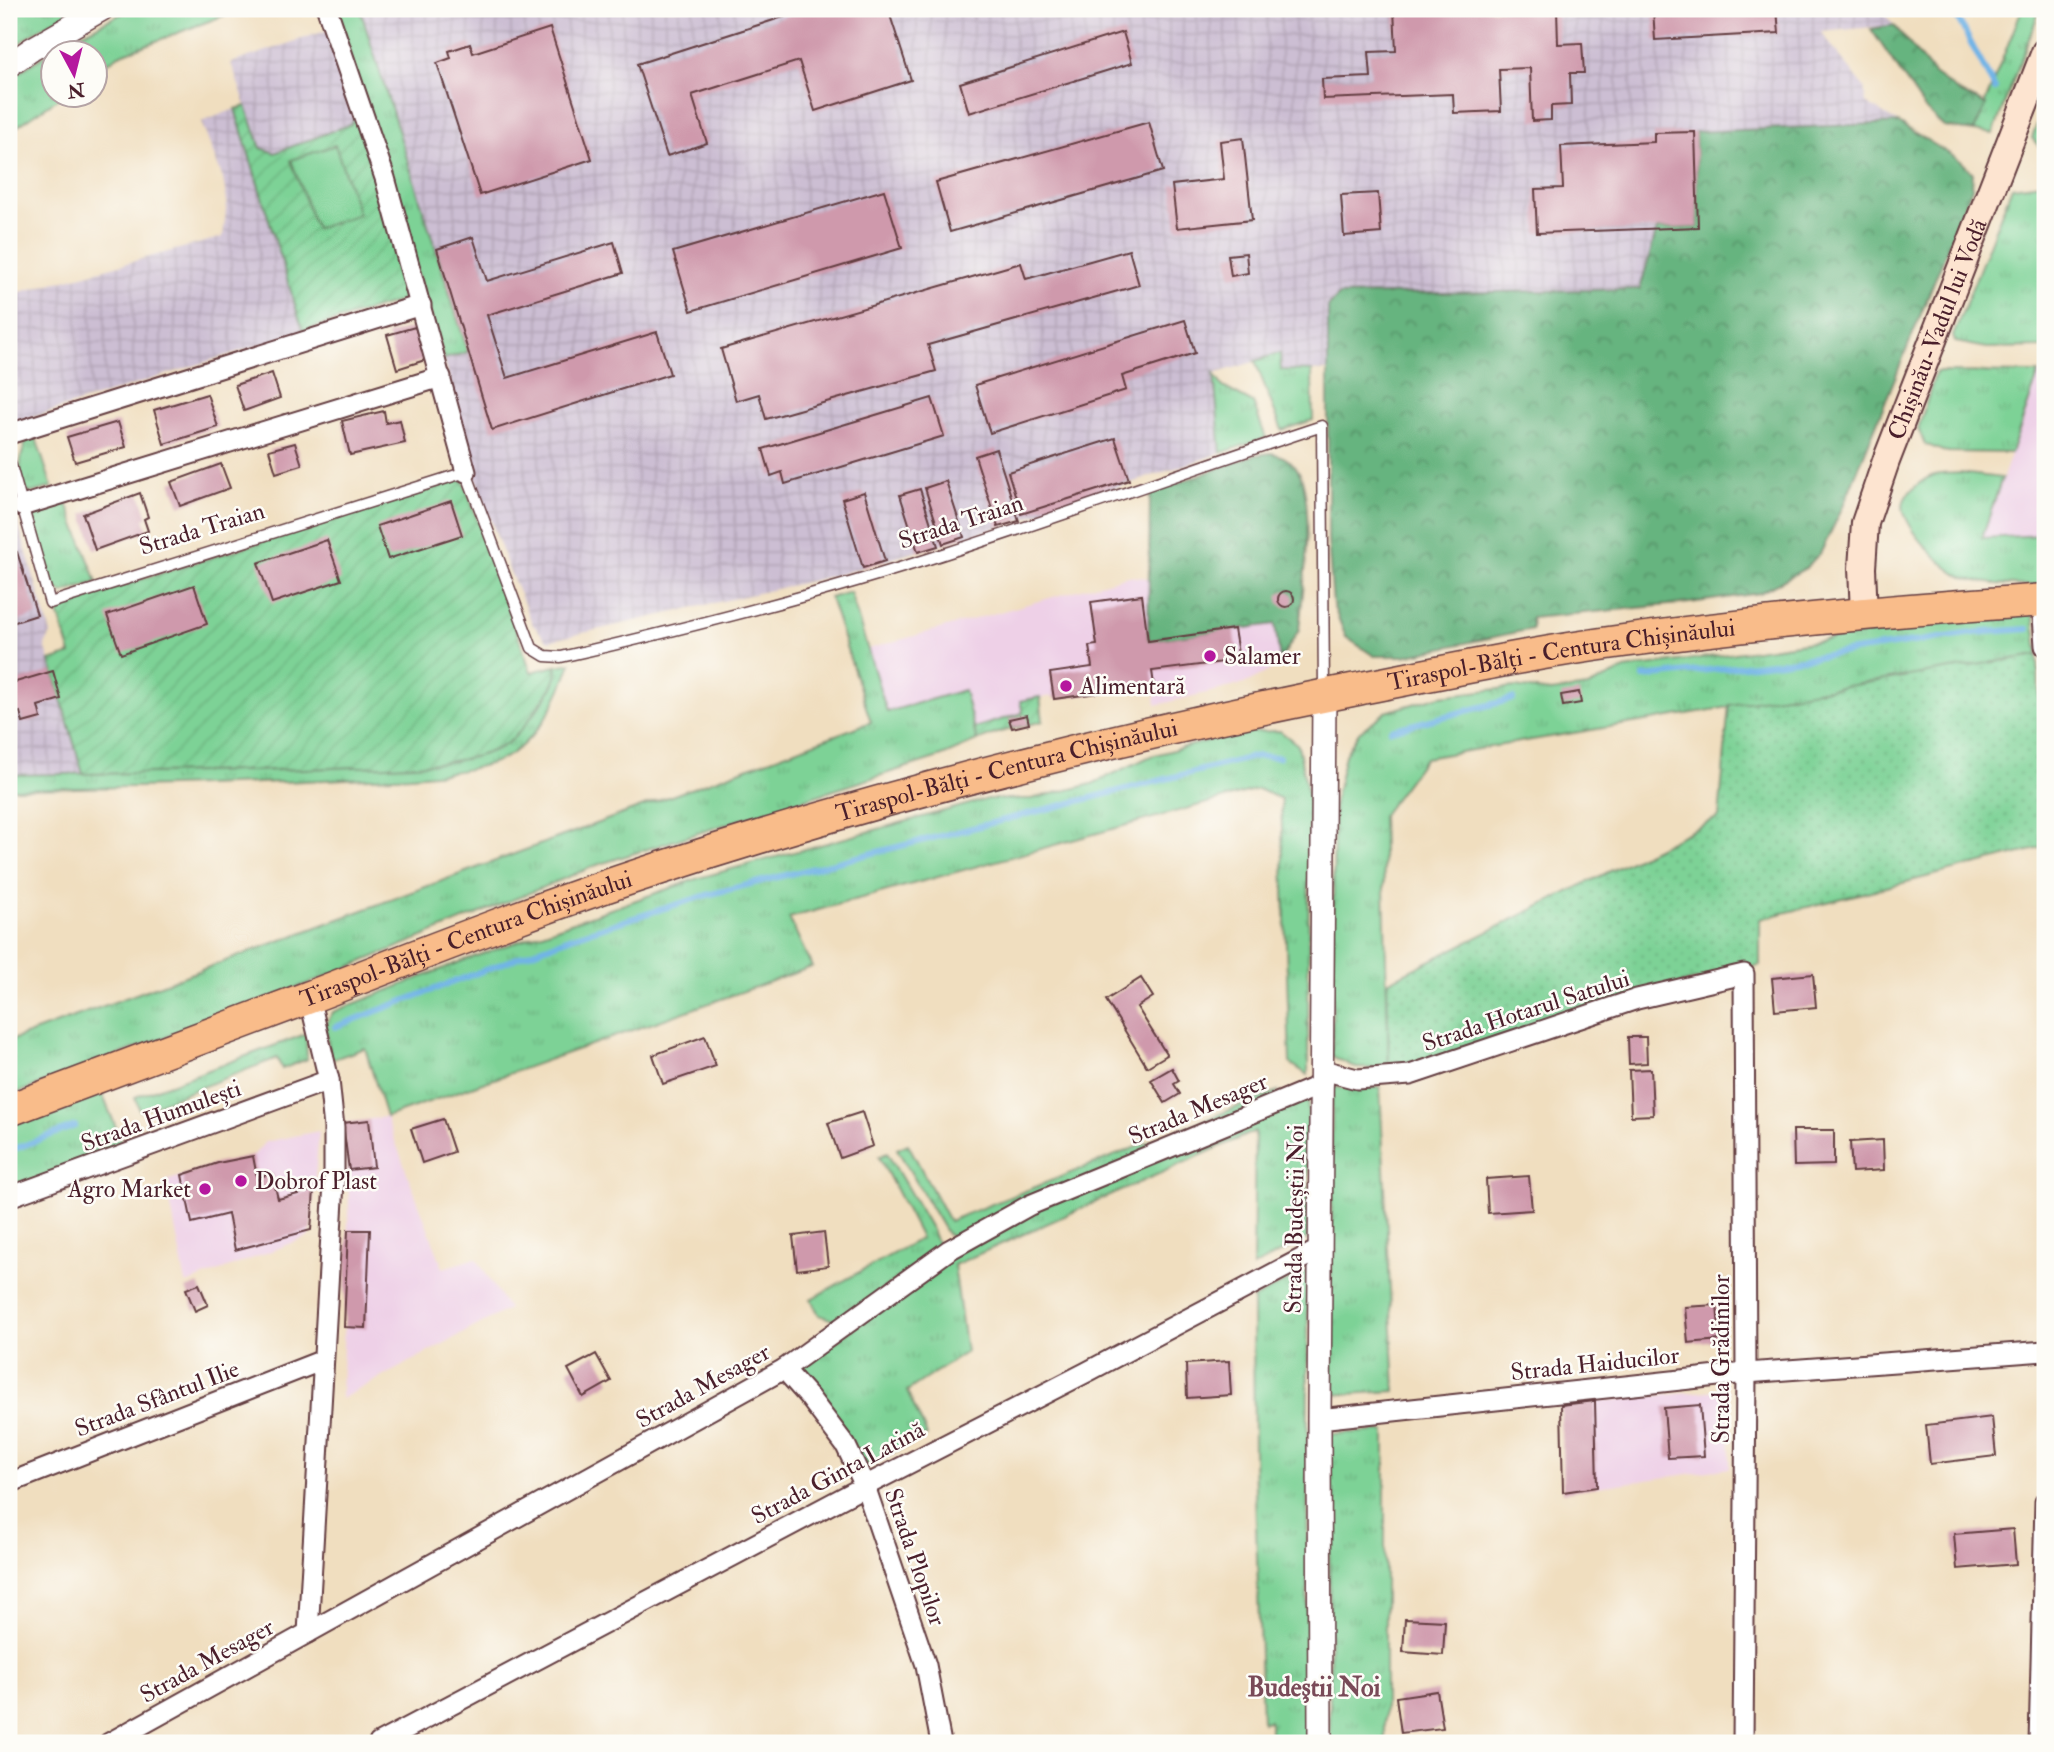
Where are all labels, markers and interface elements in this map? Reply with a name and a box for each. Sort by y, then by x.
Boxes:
north arrow [38,38,108,108]
text: N [65,77,87,103]
street label: Chișinău-Vadul lui Vodă [1880,213,1995,444]
street label: Strada Traian [895,487,1027,557]
street label: Strada Traian [136,495,268,563]
street label: Tiraspol-Bălţi - Centura Chișinăului [1385,612,1737,698]
place label: Salamer [1224,641,1301,672]
marker: Salamer [1202,648,1218,664]
place label: Alimentară [1079,671,1186,702]
marker: Alimentară [1058,678,1074,694]
street label: Tiraspol-Bălţi - Centura Chișinăului [832,712,1181,829]
street label: Tiraspol-Bălţi - Centura Chișinăului [296,863,636,1015]
street label: Strada Hotarul Satului [1418,963,1634,1059]
street label: Strada Mesager [1124,1066,1272,1152]
street label: Strada Humulești [77,1073,245,1159]
street label: Strada Budeștii Noi [1278,1124,1312,1314]
place label: Dobrof Plast [255,1166,377,1197]
marker: Dobrof Plast [233,1173,249,1189]
place label: Agro Market [67,1174,191,1205]
marker: Agro Market [197,1181,213,1197]
street label: Strada Grădinilor [1706,1274,1737,1444]
street label: Strada Mesager [631,1336,775,1436]
street label: Strada Haiducilor [1509,1340,1681,1388]
street label: Strada Sfântul Ilie [71,1353,243,1445]
street label: Strada Ginta Latină [746,1414,931,1532]
street label: Strada Plopilor [877,1484,953,1630]
street label: Strada Mesager [135,1611,279,1711]
district label: Budeştii Noi [1248,1672,1381,1704]

